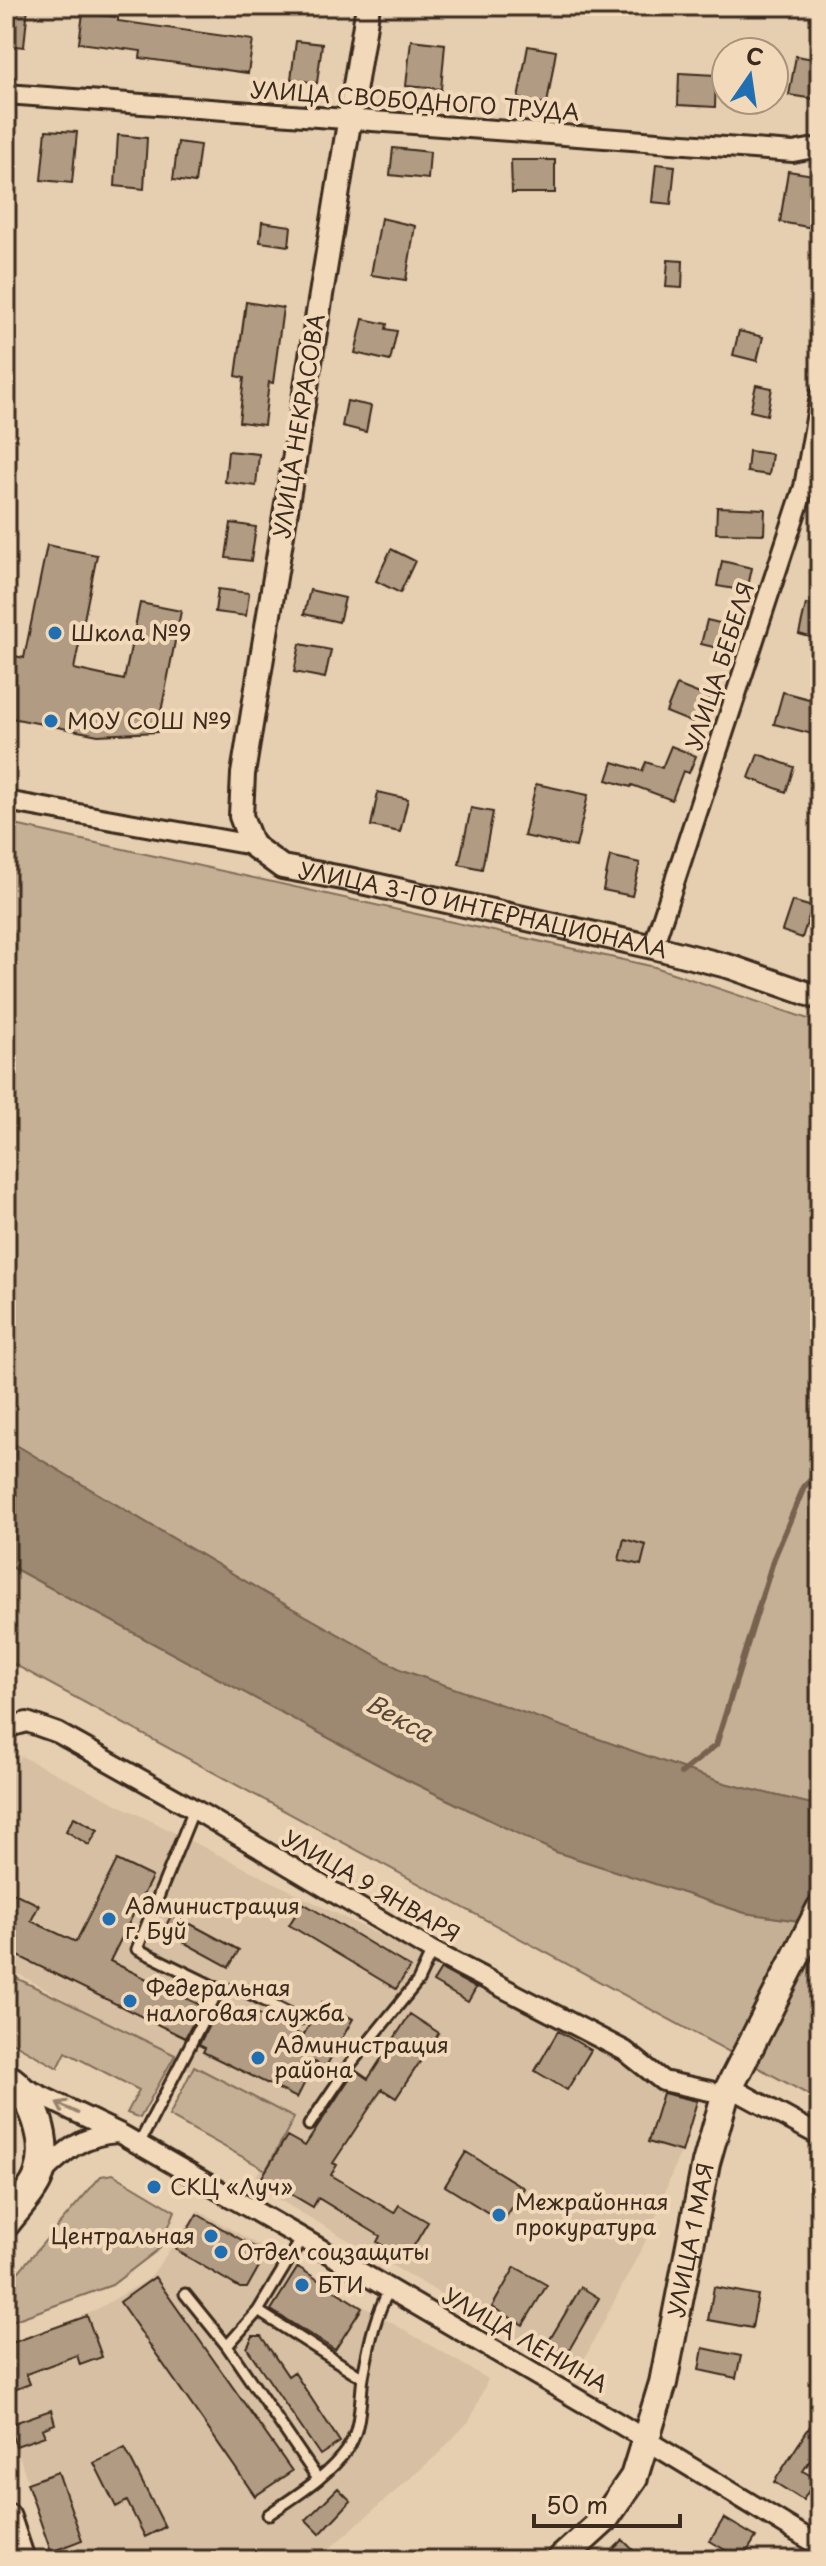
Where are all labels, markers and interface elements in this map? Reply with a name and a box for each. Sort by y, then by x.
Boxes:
north arrow [710,36,790,116]
text: С [743,37,767,73]
street label: УЛИЦА СВОБОДНОГО ТРУДА [250,72,581,127]
street label: УЛИЦА НЕКРАСОВА [263,311,332,540]
street label: УЛИЦА БЕБЕЛЯ [676,577,761,754]
place label: Школа №9 [71,615,191,648]
marker: Школа №9 [46,624,64,642]
place label: МОУ СОШ №9 [67,703,232,736]
marker: МОУ СОШ №9 [42,712,60,730]
street label: УЛИЦА 3-ГО ИНТЕРНАЦИОНАЛА [296,852,671,965]
water label: Векса [360,1684,441,1751]
street label: УЛИЦА 9 ЯНВАРЯ [277,1820,467,1949]
place label: Администрация г. Буй [125,1888,300,1946]
marker: Администрация г. Буй [100,1910,118,1928]
place label: Федеральная налоговая служба [146,1970,344,2028]
marker: Федеральная налоговая служба [121,1992,139,2010]
place label: Администрация района [274,2027,449,2085]
marker: Администрация района [249,2049,267,2067]
one-way arrow [55,2100,79,2115]
street label: УЛИЦА 1 МАЯ [658,2160,721,2320]
place label: СКЦ «Луч» [170,2169,293,2202]
marker: СКЦ «Луч» [145,2178,163,2196]
place label: Межрайонная прокуратура [515,2184,669,2242]
marker: Межрайонная прокуратура [490,2206,508,2224]
place label: Центральная [51,2218,195,2251]
marker: Центральная [202,2227,220,2245]
place label: Отдел соцзащиты [237,2234,429,2267]
marker: Отдел соцзащиты [212,2243,230,2261]
place label: БТИ [318,2267,364,2300]
marker: БТИ [293,2276,311,2294]
street label: УЛИЦА ЛЕНИНА [437,2278,615,2400]
scale bar [534,2478,680,2528]
text: 50 m [546,2486,608,2522]

